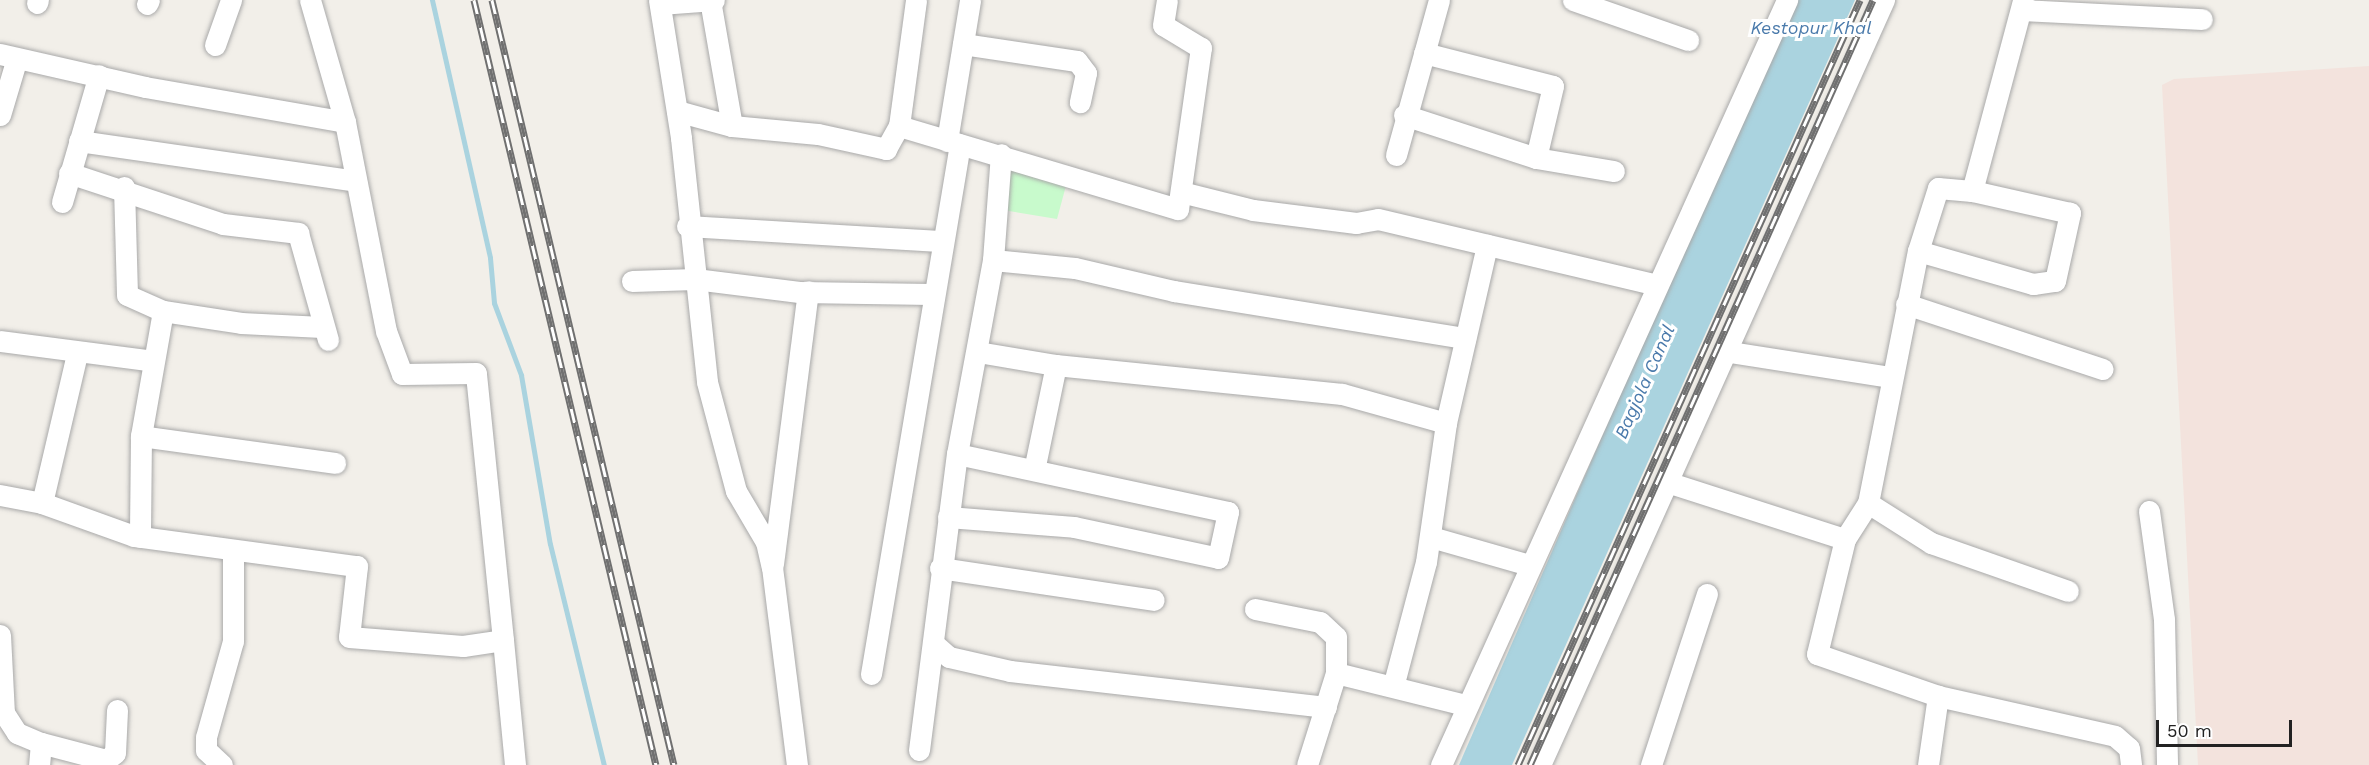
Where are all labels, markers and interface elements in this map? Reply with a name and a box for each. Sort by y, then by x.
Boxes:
water label: Kestopur Khal [1750,17,1872,39]
water label: Bagjola Canal [1610,322,1680,442]
scale bar [2159,708,2296,746]
text: 50 m [2167,720,2212,741]

